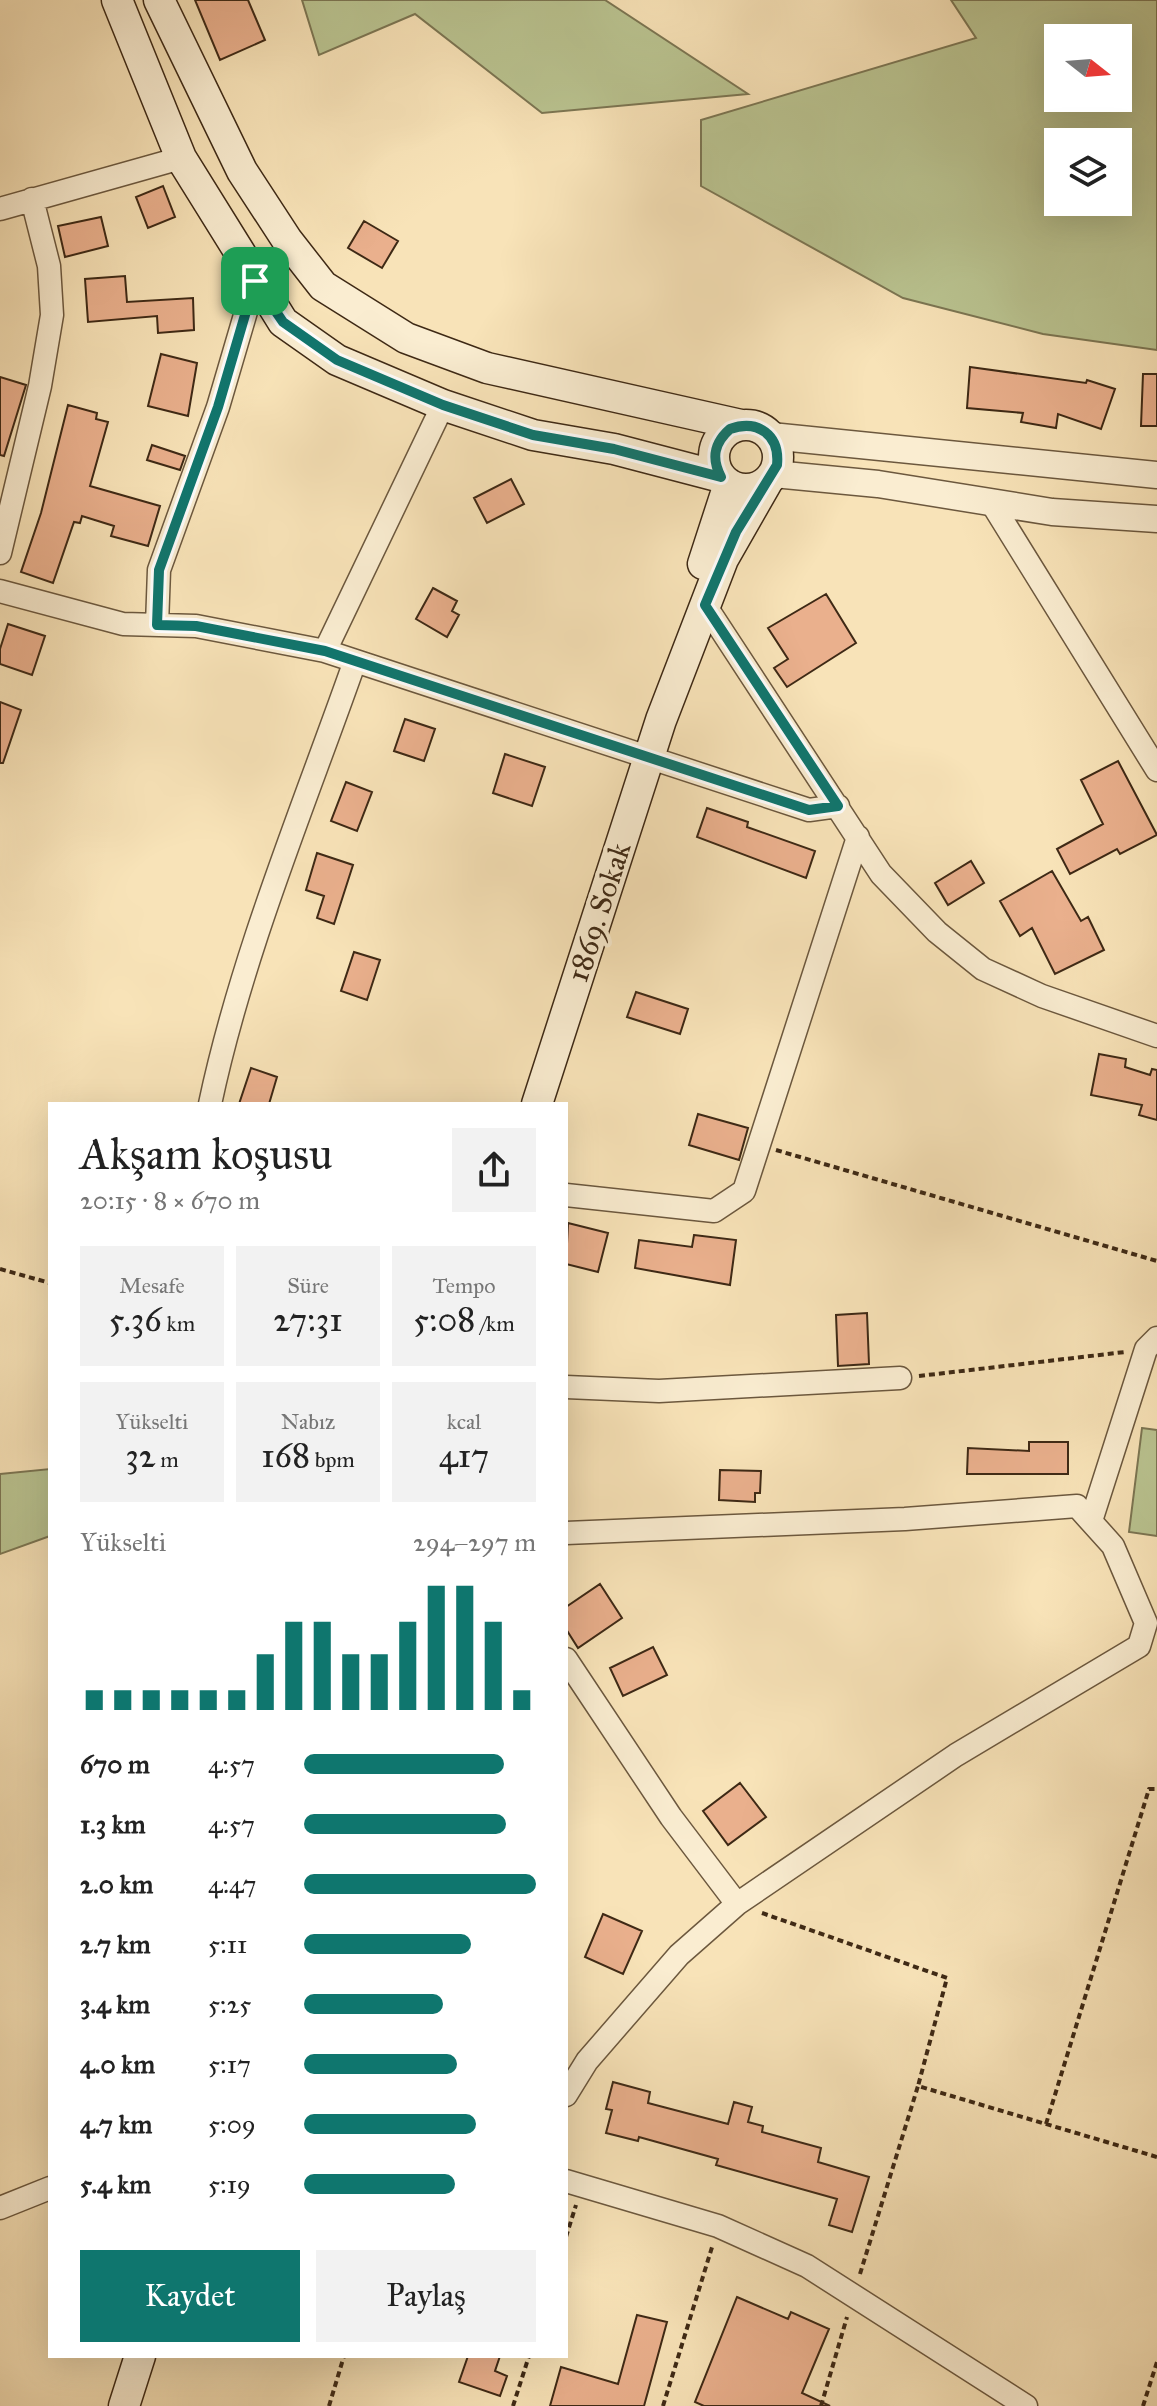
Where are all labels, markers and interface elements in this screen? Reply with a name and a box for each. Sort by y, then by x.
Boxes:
north arrow [1044,24,1132,112]
map controls [1044,24,1132,216]
button: layers [1044,128,1132,216]
pin [221,247,289,315]
icon: arrive [233,259,277,303]
street label: 1869. Sokak [559,837,639,987]
text: Akşam koşusu [80,1127,333,1181]
button: share [452,1128,536,1212]
text: 20:15 · 8 × 670 m [80,1184,260,1216]
text: Mesafe [119,1272,185,1299]
text: Süre [287,1272,329,1299]
text: Tempo [432,1272,496,1299]
text: 5.36 [109,1299,162,1340]
text: 27:31 [273,1299,343,1340]
text: 5:08 [413,1299,475,1340]
text: km [162,1310,195,1337]
text: /km [475,1310,515,1337]
text: Yükselti [116,1408,188,1435]
text: Nabız [281,1408,335,1435]
text: kcal [447,1408,481,1435]
text: 32 [125,1435,156,1476]
text: 168 [261,1435,310,1476]
text: 417 [439,1435,489,1476]
text: m [156,1446,179,1473]
text: bpm [310,1446,355,1473]
text: Yükselti [80,1526,166,1558]
text: 294–297 m [413,1526,536,1558]
text: 670 m [80,1748,150,1780]
text: 4:57 [208,1748,255,1780]
text: 1.3 km [80,1808,146,1840]
text: 4:57 [208,1808,255,1840]
text: 2.0 km [80,1868,153,1900]
text: 4:47 [208,1868,256,1900]
text: 2.7 km [80,1928,151,1960]
text: 5:11 [208,1928,247,1960]
text: 3.4 km [80,1988,150,2020]
text: 5:25 [208,1988,251,2020]
text: 4.0 km [80,2048,155,2080]
text: 5:17 [208,2048,251,2080]
text: 4.7 km [80,2108,152,2140]
text: 5:09 [208,2108,256,2140]
text: 5.4 km [80,2168,151,2200]
text: 5:19 [208,2168,251,2200]
button: Kaydet [80,2250,300,2342]
button: Paylaş [316,2250,536,2342]

